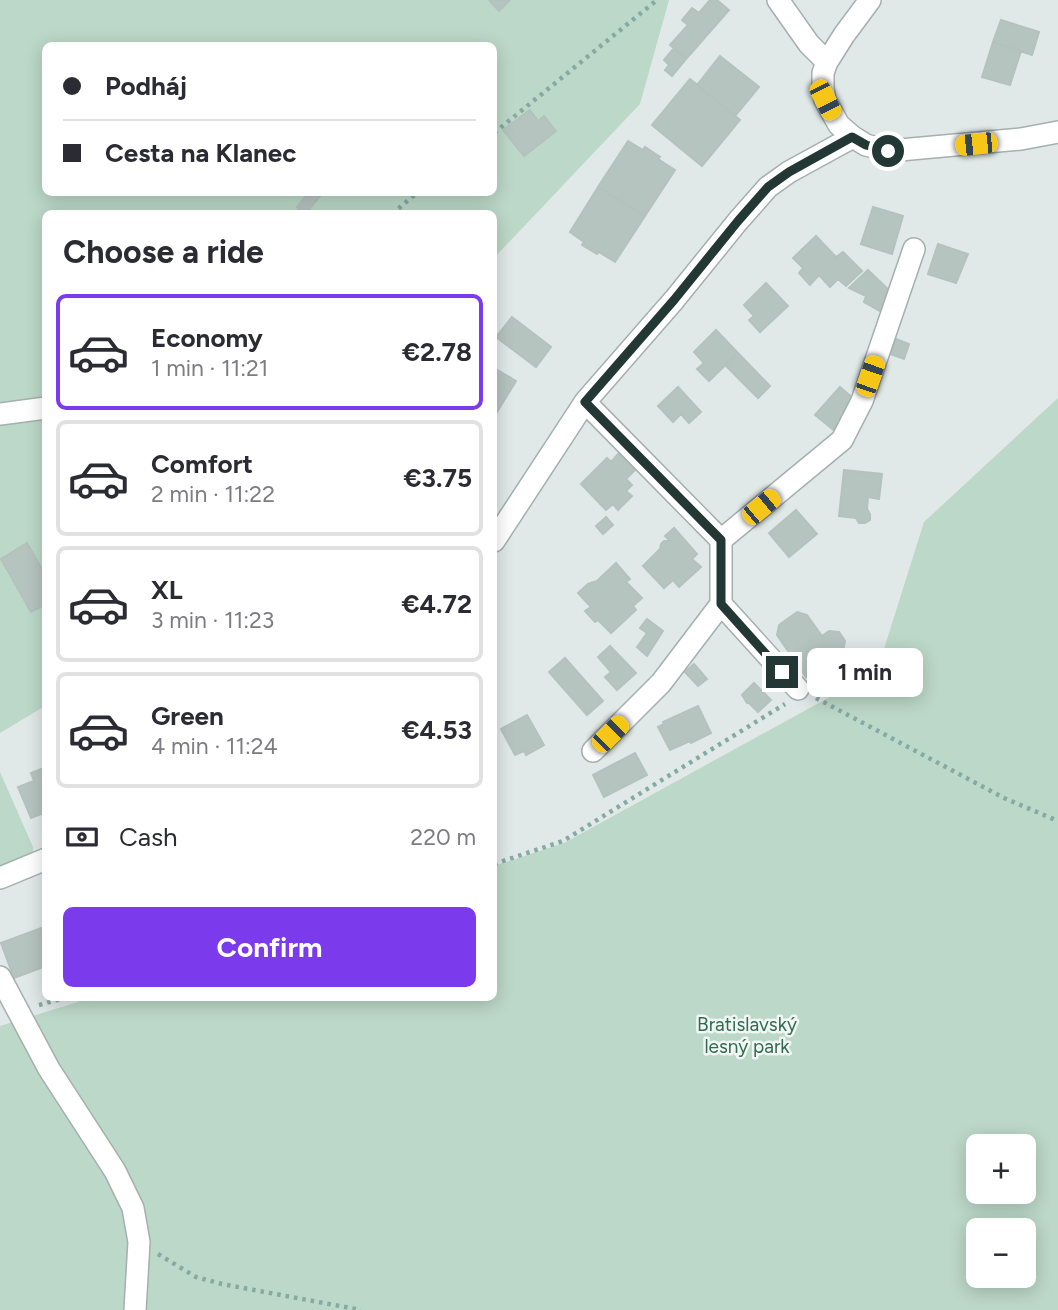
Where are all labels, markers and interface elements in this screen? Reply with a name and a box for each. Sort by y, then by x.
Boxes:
text: Podháj [105,70,187,102]
car [807,77,844,123]
car [955,131,998,157]
route start [872,135,904,167]
text: Cesta na Klanec [105,137,296,169]
text: Choose a ride [63,233,264,271]
icon: car [67,321,130,384]
text: Economy [151,322,263,354]
text: €2.78 [402,336,472,368]
car [854,353,887,399]
text: 1 min · 11:21 [151,354,268,382]
icon: car [67,447,130,510]
text: Comfort [151,448,253,480]
text: €3.75 [403,462,472,494]
text: 2 min · 11:22 [151,480,275,508]
car [739,485,784,529]
icon: car [67,573,130,636]
text: XL [151,574,183,606]
text: €4.72 [402,588,472,620]
text: 3 min · 11:23 [151,606,274,634]
callout: 1 min [806,648,922,696]
route end [766,656,798,688]
text: 1 min [838,658,892,686]
icon: car [67,699,130,762]
text: Green [151,700,224,732]
car [588,712,633,756]
text: €4.53 [401,714,472,746]
text: 4 min · 11:24 [151,732,278,760]
icon: cash [63,818,101,856]
text: Cash [119,821,178,853]
text: 220 m [410,823,476,851]
button: Confirm [63,907,476,987]
park label: Bratislavský lesný park [697,1013,797,1058]
map controls [966,1134,1036,1288]
button: + [966,1134,1036,1204]
button: − [966,1218,1036,1288]

